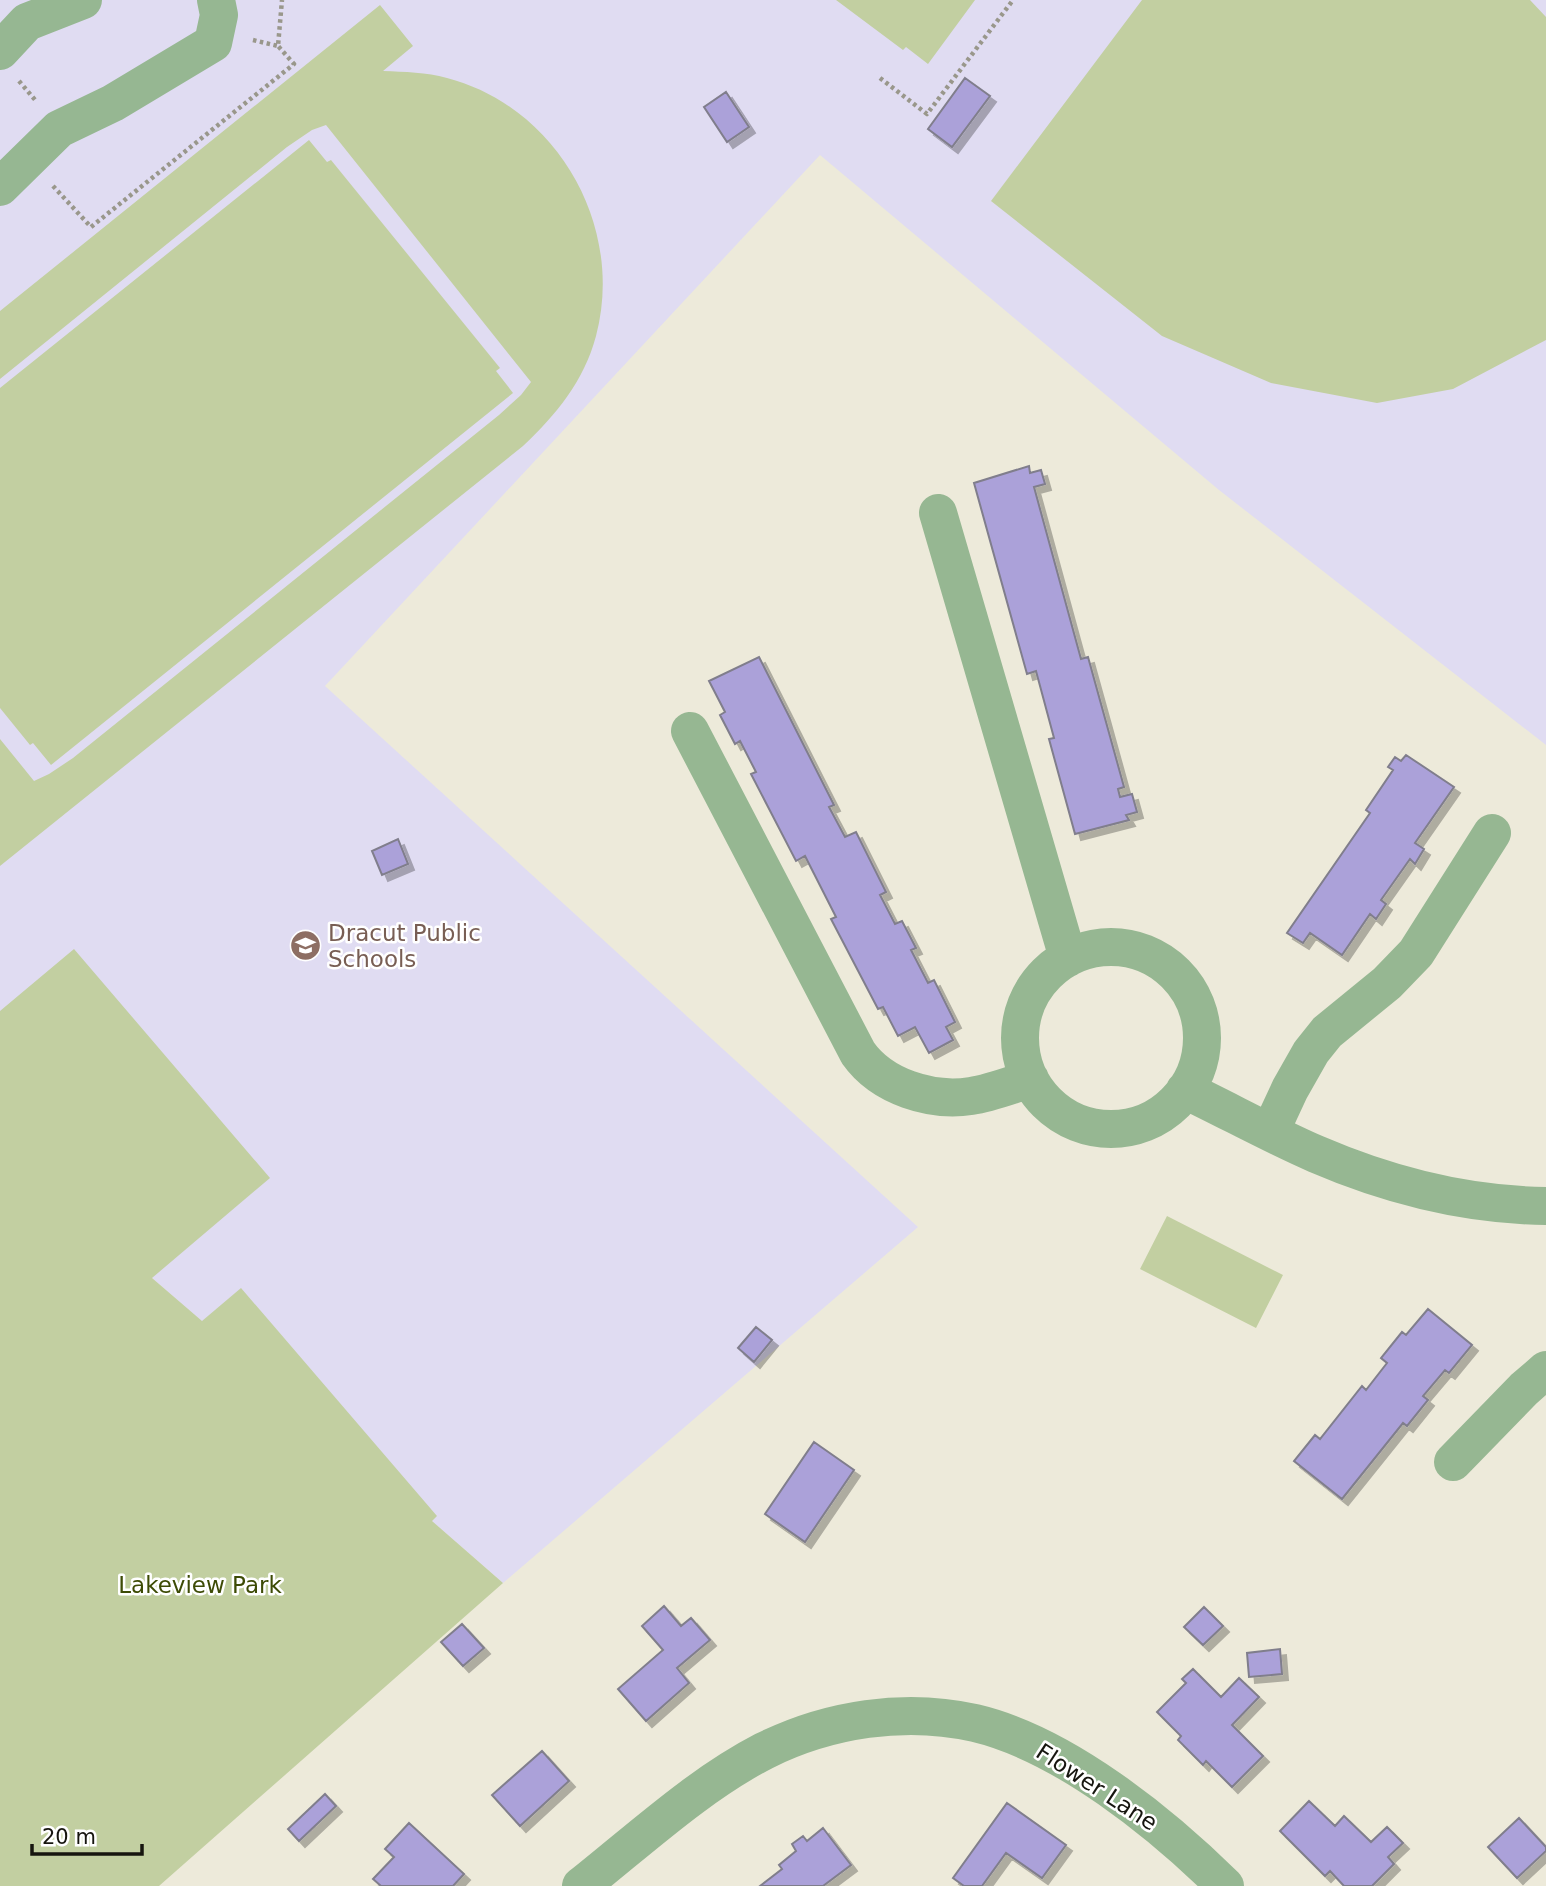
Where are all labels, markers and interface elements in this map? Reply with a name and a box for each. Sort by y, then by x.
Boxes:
place label: Dracut Public Schools [328,920,481,972]
school or university icon: Dracut Public Schools [288,929,322,963]
park label: Lakeview Park [118,1572,282,1598]
street label: Flower Lane [1032,1738,1162,1836]
scale bar [32,1812,142,1856]
text: 20 m [42,1825,96,1849]

